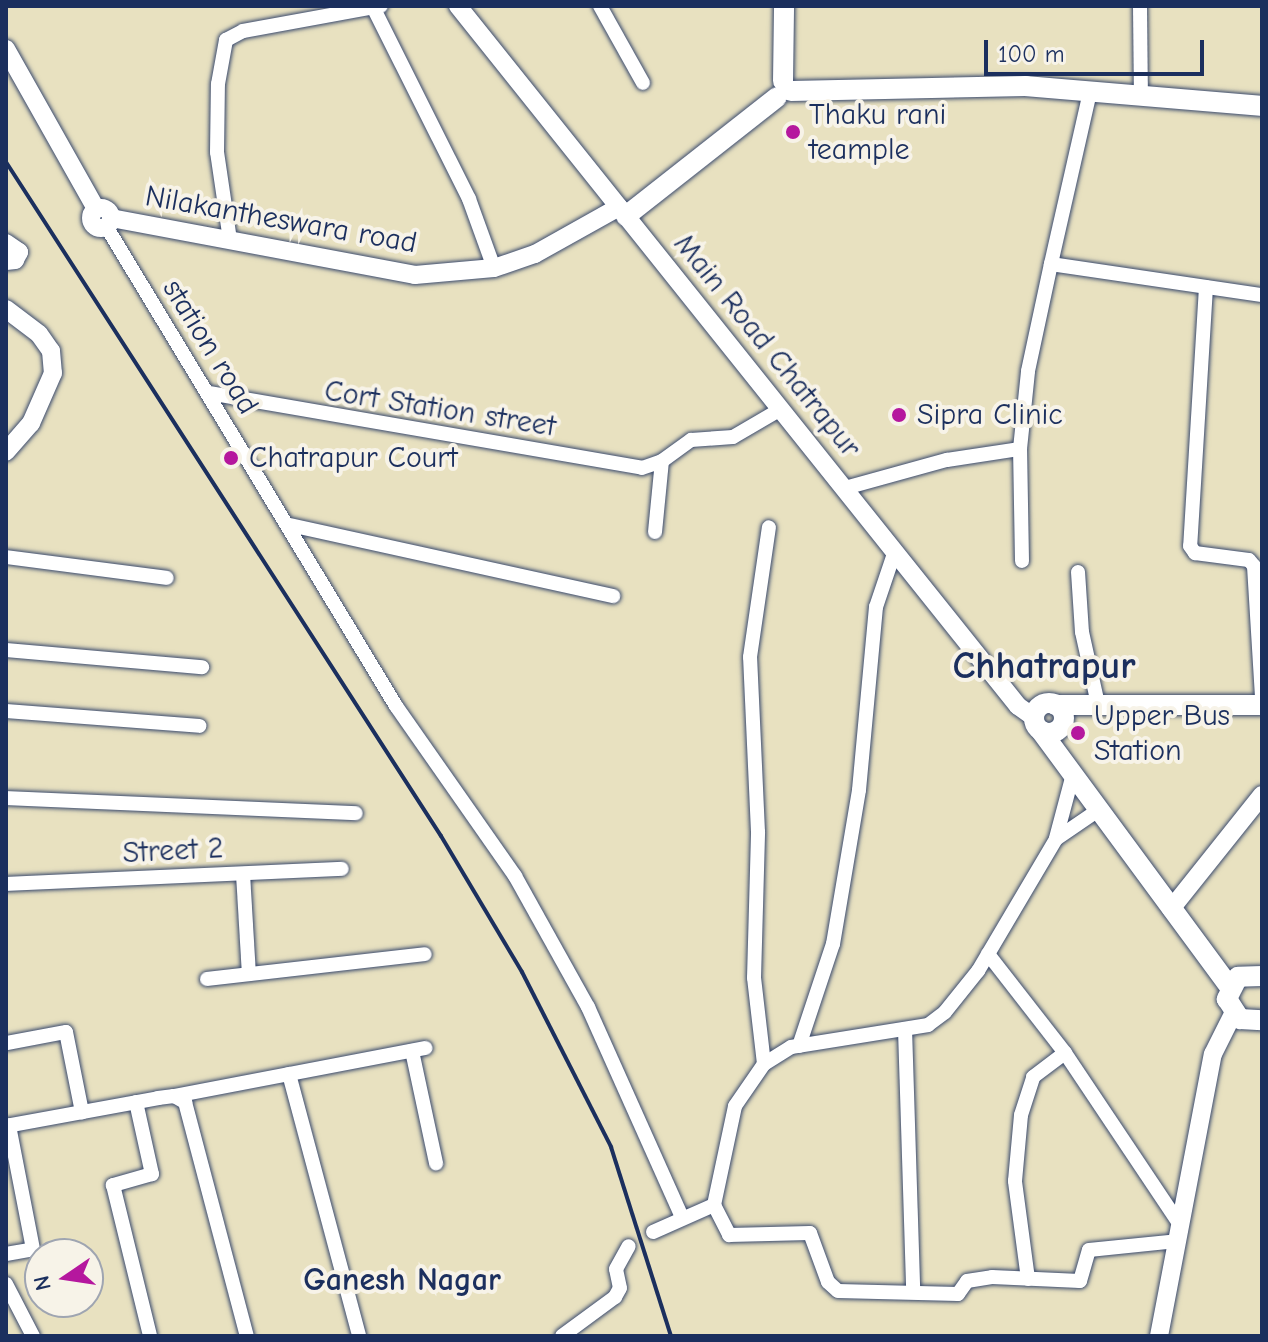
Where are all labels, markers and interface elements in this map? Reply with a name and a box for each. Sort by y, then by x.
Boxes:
scale bar [988,24,1208,74]
text: 100 m [998,40,1065,68]
place label: Thaku rani teample [809,97,946,168]
marker: Thaku rani teample [784,123,802,141]
street label: Nilakantheswara road [142,178,420,262]
street label: Main Road Chatrapur [666,227,868,465]
street label: station road [154,273,266,421]
street label: Cort Station street [322,373,558,445]
place label: Sipra Clinic [917,397,1063,433]
marker: Sipra Clinic [888,404,910,426]
place label: Chatrapur Court [249,440,458,476]
marker: Chatrapur Court [220,447,242,469]
district label: Chhatrapur [952,644,1136,690]
place label: Upper Bus Station [1094,698,1230,768]
marker: Upper Bus Station [1069,724,1087,742]
street label: Street 2 [122,830,224,872]
north arrow [24,1238,104,1318]
district label: Ganesh Nagar [303,1261,501,1299]
text: N [28,1273,57,1293]

